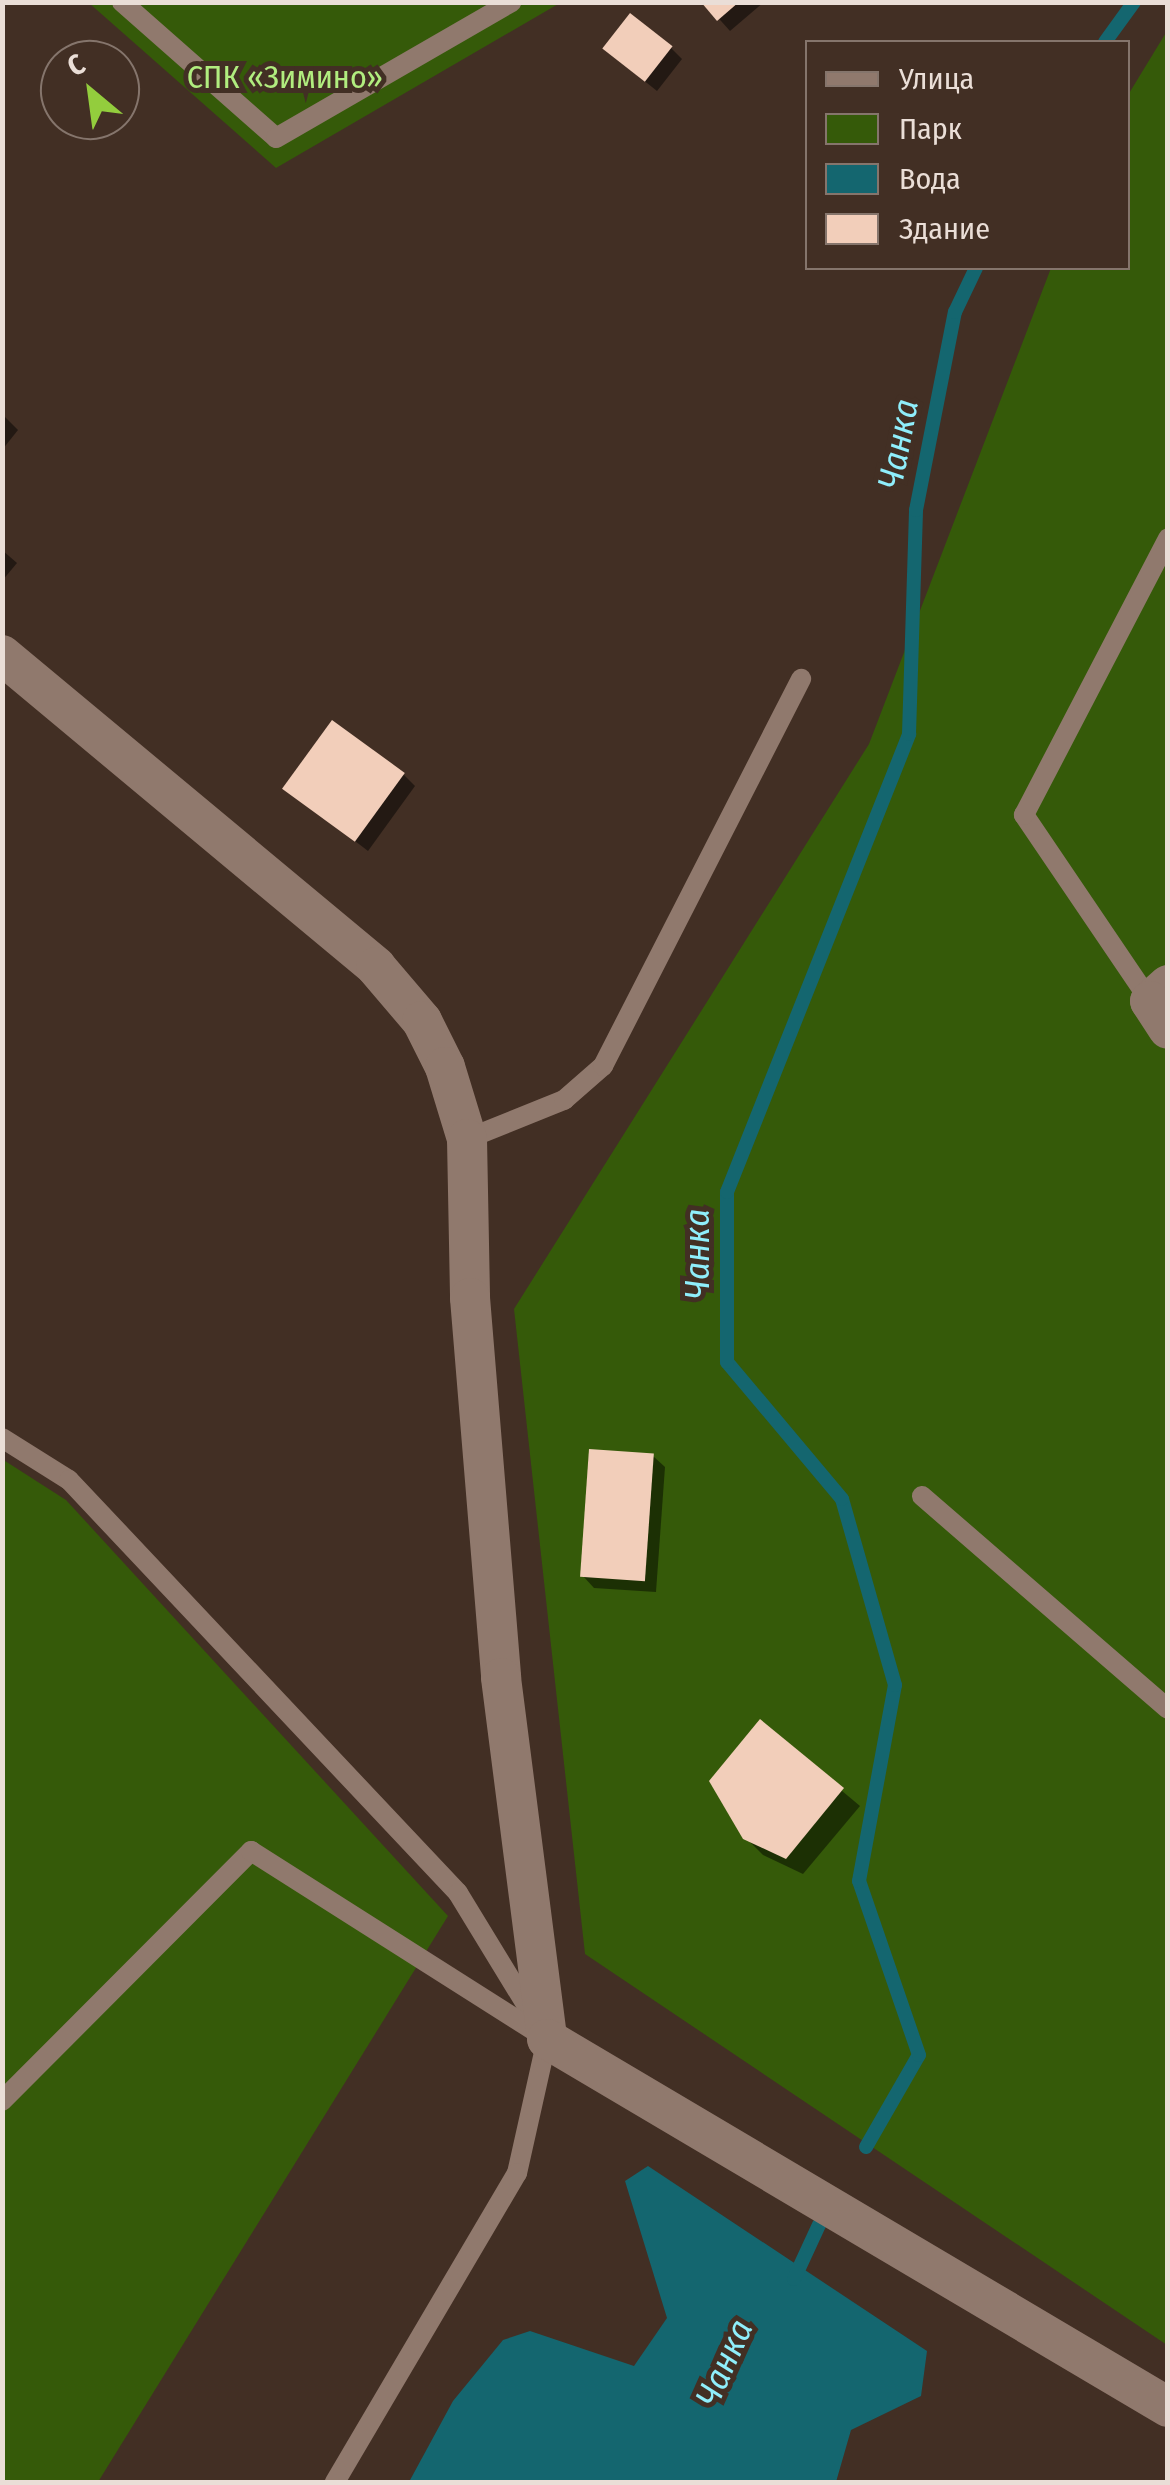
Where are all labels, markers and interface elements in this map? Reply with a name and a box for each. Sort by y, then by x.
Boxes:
north arrow [40,40,140,140]
legend [805,40,1130,270]
text: С [62,47,91,83]
park label: СПК «Зимино» [187,58,383,96]
text: Улица [899,61,974,97]
text: Парк [899,111,962,147]
text: Вода [899,161,961,197]
text: Здание [899,211,990,247]
water label: Чанка [869,395,927,493]
water label: Чанка [676,1209,718,1299]
water label: Чанка [686,2313,762,2413]

